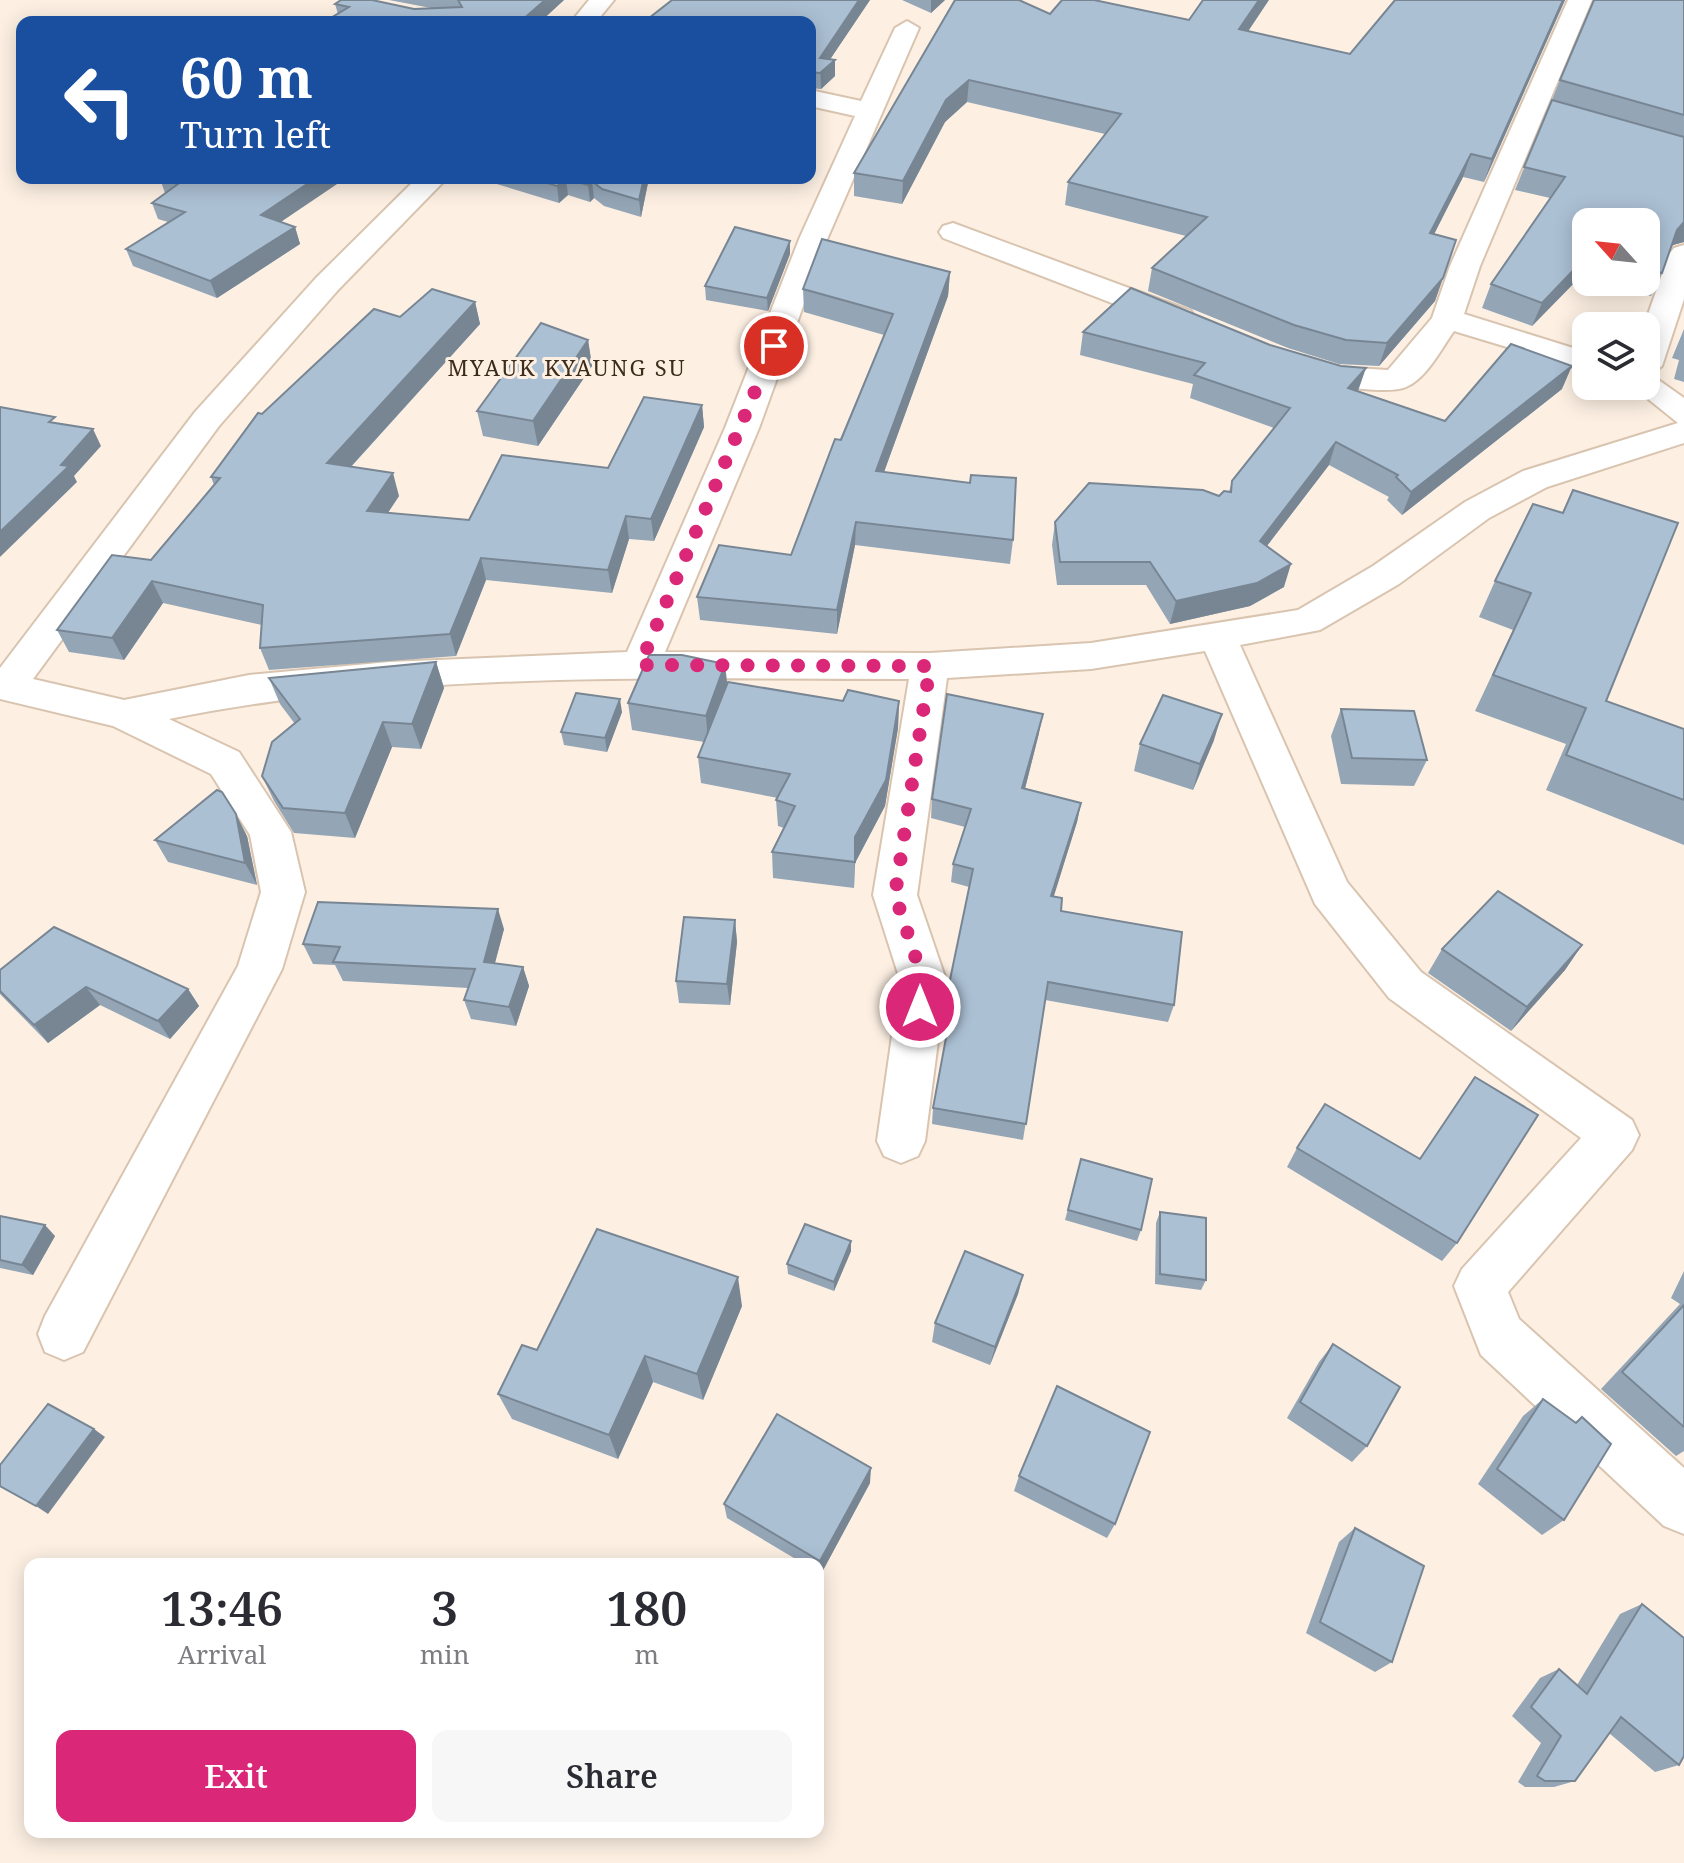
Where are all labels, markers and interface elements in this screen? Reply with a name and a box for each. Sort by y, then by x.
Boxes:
text: 60 m [180,38,313,114]
icon: left [48,48,152,152]
text: Turn left [180,110,331,159]
north arrow [1572,208,1660,296]
map controls [1572,208,1660,400]
pin [740,312,808,380]
button: layers [1572,312,1660,400]
icon: arrive [752,324,796,368]
district label: MYAUK KYAUNG SU [447,352,687,382]
position arrow [878,965,962,1049]
text: 13:46 [161,1575,283,1640]
text: 3 [431,1575,458,1640]
text: 180 [606,1575,687,1640]
text: Arrival [177,1636,266,1672]
text: min [420,1636,469,1672]
text: m [634,1636,659,1672]
button: Exit [56,1730,416,1822]
button: Share [432,1730,792,1822]

